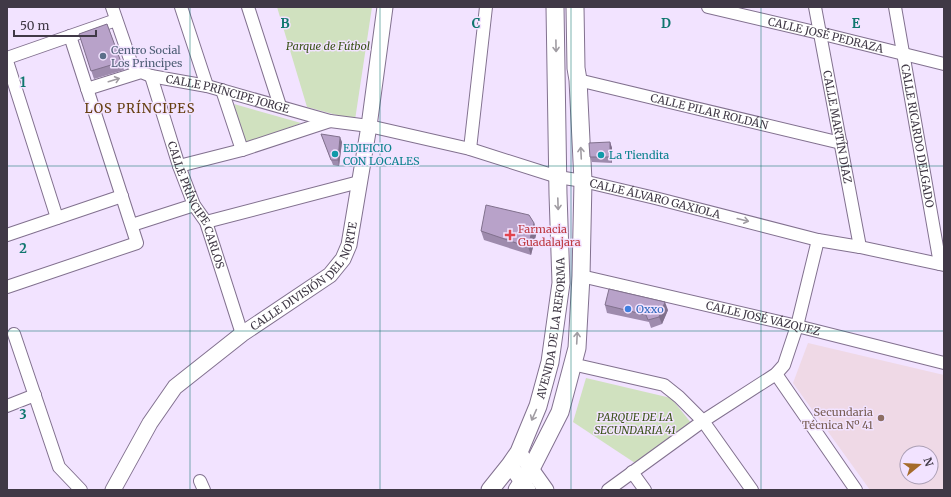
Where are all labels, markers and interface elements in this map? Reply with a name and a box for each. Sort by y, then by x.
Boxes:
scale bar [14,12,96,38]
street label: CALLE JOSÉ PEDRAZA [767,14,885,56]
text: B [280,15,290,32]
text: C [472,15,481,32]
text: D [661,15,671,32]
text: 50 m [20,18,49,33]
park label: Parque de Fútbol [286,39,370,53]
one-way arrow [552,39,560,52]
place label: Centro Social Los Principes [111,43,182,70]
marker: Centro Social Los Principes [98,51,108,61]
street label: CALLE RICARDO DELGADO [898,63,937,209]
street label: CALLE MARTÍN DÍAZ [820,69,855,185]
street label: CALLE PRÍNCIPE JORGE [165,72,291,116]
text: 1 [20,74,26,91]
one-way arrow [108,76,120,84]
street label: CALLE PILAR ROLDÁN [649,91,770,132]
district label: LOS PRÍNCIPES [85,99,195,117]
street label: CALLE PRÍNCIPE CARLOS [165,139,228,271]
place label: EDIFICIO CON LOCALES [343,141,420,168]
one-way arrow [578,147,585,160]
place label: La Tiendita [609,148,669,162]
marker: EDIFICIO CON LOCALES [330,149,340,159]
marker: La Tiendita [596,150,606,160]
street label: CALLE ÁLVARO GAXIOLA [588,176,722,222]
one-way arrow [555,197,562,210]
one-way arrow [736,217,749,225]
street label: CALLE DIVISIÓN DEL NORTE [248,221,360,334]
place label: Farmacia Guadalajara [518,222,581,249]
marker: Farmacia Guadalajara [505,230,515,240]
text: 2 [19,240,27,257]
street label: AVENIDA DE LA REFORMA [533,257,568,401]
street label: CALLE JOSÉ VÁZQUEZ [705,298,822,339]
place label: Oxxo [636,302,664,316]
marker: Oxxo [623,304,633,314]
one-way arrow [574,332,581,345]
place label: Secundaria Técnica Nº 41 [802,405,873,432]
text: 3 [19,406,27,423]
one-way arrow [530,408,537,420]
park label: PARQUE DE LA SECUNDARIA 41 [594,410,676,437]
marker: Secundaria Técnica Nº 41 [876,413,886,423]
north arrow [899,445,939,485]
text: N [921,456,937,468]

